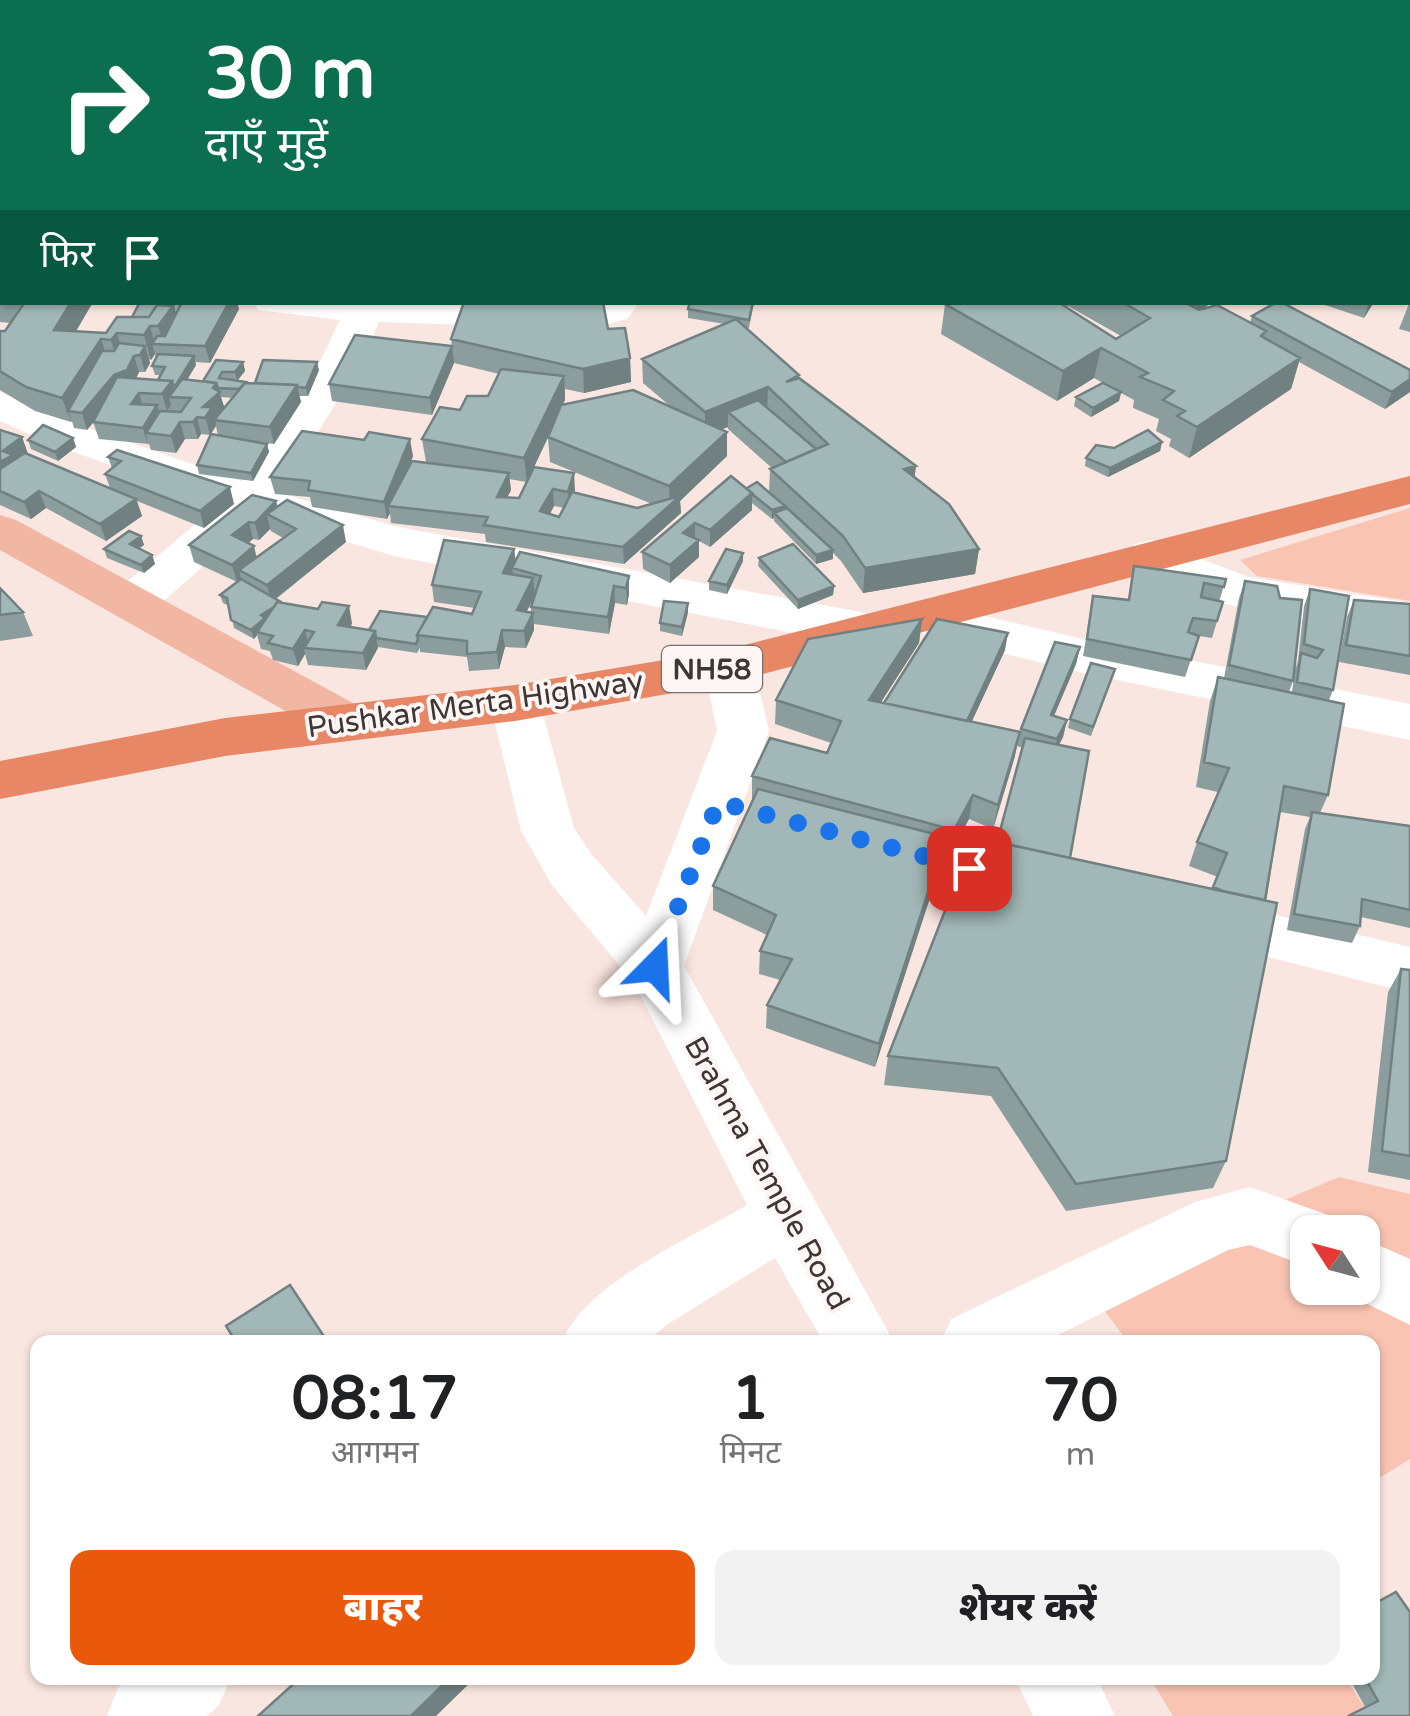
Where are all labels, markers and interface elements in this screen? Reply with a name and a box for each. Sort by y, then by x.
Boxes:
text: 30 m [205,33,375,117]
icon: right [40,40,170,170]
text: दाएँ मुड़ें [205,118,328,172]
icon: arrive [115,230,170,285]
text: फिर [40,232,95,278]
road number: NH58 [662,646,762,692]
street label: Pushkar Merta Highway [305,663,646,746]
pin [927,826,1012,911]
icon: arrive [942,841,997,896]
position arrow [603,915,707,1019]
street label: Brahma Temple Road [676,1030,857,1316]
north arrow [1290,1215,1380,1305]
map controls [1290,1215,1380,1305]
text: 08:17 [292,1363,458,1435]
text: 1 [732,1363,769,1435]
text: 70 [1043,1365,1118,1437]
text: आगमन [331,1434,419,1472]
text: मिनट [720,1434,781,1472]
text: m [1066,1436,1095,1474]
button: बाहर [70,1550,695,1665]
button: शेयर करें [715,1550,1340,1665]

